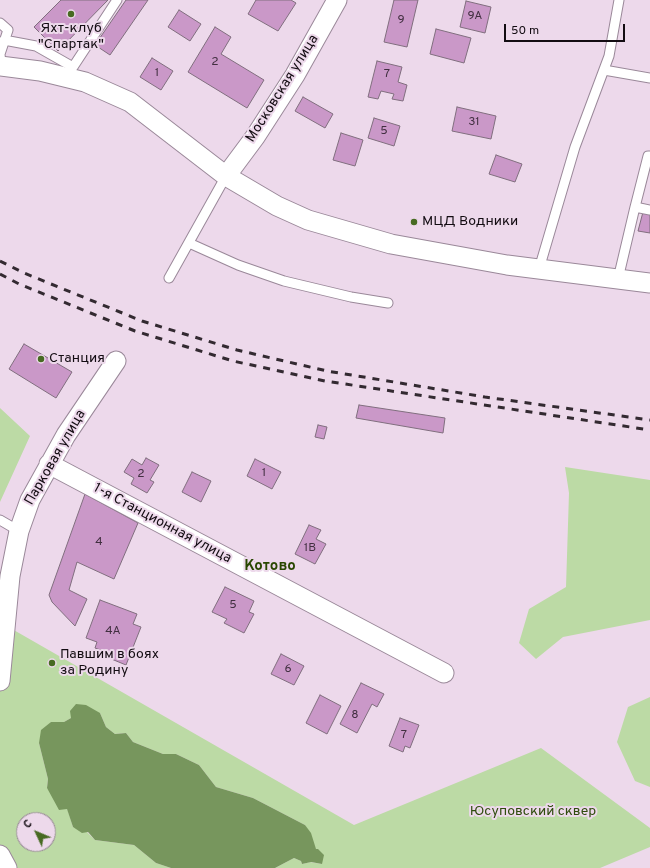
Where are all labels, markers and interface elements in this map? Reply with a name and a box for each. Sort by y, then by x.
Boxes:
marker: Яхт-клуб "Спартак" [66,9,76,19]
house number: 9А [468,10,482,24]
house number: 9 [397,14,405,28]
scale bar [506,16,627,42]
place label: Яхт-клуб "Спартак" [38,21,104,54]
text: 50 m [511,23,539,39]
street label: Московская улица [243,32,323,146]
house number: 2 [211,56,219,70]
house number: 1 [155,67,159,81]
house number: 7 [384,68,390,82]
house number: 31 [468,116,480,130]
house number: 5 [380,125,388,139]
place label: МЦД Водники [422,214,518,230]
marker: МЦД Водники [409,217,419,227]
place label: Станция [49,351,105,367]
marker: Станция [36,354,46,364]
street label: Парковая улица [22,407,90,509]
house number: 1 [262,467,266,481]
house number: 2 [137,468,145,482]
street label: 1-я Станционная улица [90,480,234,568]
house number: 4 [95,536,103,550]
house number: 1В [304,542,316,556]
district label: Котово [244,558,296,576]
house number: 5 [229,599,237,613]
house number: 4А [105,625,121,639]
place label: Павшим в боях за Родину [60,647,159,680]
marker: Павшим в боях за Родину [47,658,57,668]
house number: 6 [284,663,292,677]
house number: 8 [351,709,359,723]
house number: 7 [401,729,407,743]
park label: Юсуповский сквер [470,804,596,820]
north arrow [16,812,56,852]
text: С [21,817,36,832]

